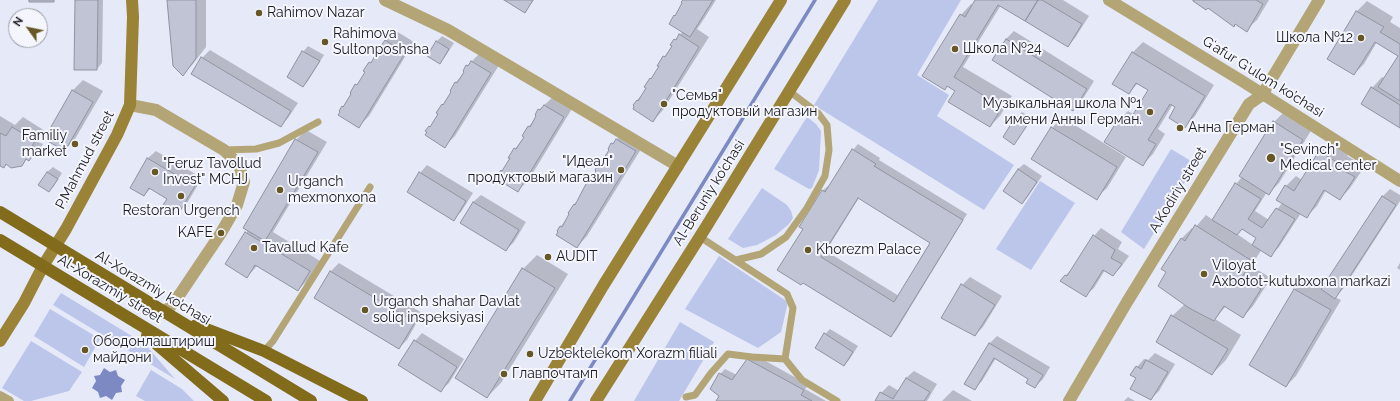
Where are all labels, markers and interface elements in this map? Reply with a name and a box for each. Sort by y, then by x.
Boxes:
place label: Rahimov Nazar [267,5,365,21]
north arrow [8,8,48,48]
marker: Rahimov Nazar [254,8,264,18]
text: N [11,15,26,29]
place label: Rahimova Sultonposhsha [333,26,429,58]
place label: Школа №12 [1276,30,1353,46]
street label: Gʻafur Gʻulom ko’chasi [1199,33,1327,121]
marker: Школа №12 [1356,33,1366,43]
marker: Rahimova Sultonposhsha [320,37,330,47]
place label: Школа №24 [963,41,1042,57]
marker: Школа №24 [950,44,960,54]
place label: "Семья" продуктовый магазин [672,88,817,120]
place label: Музыкальная школа №1 имени Анны Герман. [982,96,1142,128]
marker: "Семья" продуктовый магазин [659,99,669,109]
marker: Музыкальная школа №1 имени Анны Герман. [1145,107,1155,117]
street label: P.Mahmud street [52,108,118,212]
place label: Анна Герман [1188,120,1275,136]
marker: Анна Герман [1175,123,1185,133]
place label: Familiy market [22,128,67,160]
street label: Al-Beruniy ko’chasi [670,137,748,249]
marker: Familiy market [70,139,80,149]
place label: "Sevinch" Medical center [1280,142,1376,174]
street label: A.Kodiriy street [1146,144,1210,236]
marker: "Sevinch" Medical center [1265,152,1277,164]
place label: "Идеал" продуктовый магазин [468,154,613,186]
place label: "Feruz Tavollud Invest" MCHJ [163,156,261,188]
marker: "Идеал" продуктовый магазин [616,165,626,175]
marker: "Feruz Tavollud Invest" MCHJ [150,167,160,177]
place label: Urganch mexmonxona [288,174,376,206]
marker: Urganch mexmonxona [275,185,285,195]
marker: Restoran Urgench [176,191,186,201]
place label: Restoran Urgench [122,203,240,219]
place label: KAFE [178,225,213,241]
marker: KAFE [216,228,226,238]
place label: Tavallud Kafe [262,240,349,256]
place label: Khorezm Palace [816,242,921,258]
marker: Tavallud Kafe [249,243,259,253]
marker: Khorezm Palace [803,245,813,255]
street label: Al-Xorazmiy ko’chasi [92,247,214,329]
place label: AUDIT [556,249,598,265]
street label: Al-Xorazmiy street [55,251,165,327]
marker: AUDIT [543,252,553,262]
place label: Viloyat Axbotot-kutubxona markazi [1212,258,1391,290]
marker: Viloyat Axbotot-kutubxona markazi [1199,269,1209,279]
place label: Urganch shahar Davlat soliq inspeksiyasi [373,294,520,326]
marker: Urganch shahar Davlat soliq inspeksiyasi [360,305,370,315]
place label: Ободонлаштириш майдони [93,334,215,366]
marker: Ободонлаштириш майдони [80,345,90,355]
place label: Uzbektelekom Xorazm filiali [538,346,717,362]
marker: Uzbektelekom Xorazm filiali [525,349,535,359]
place label: Главпочтамп [512,366,598,382]
marker: Главпочтамп [499,369,509,379]

